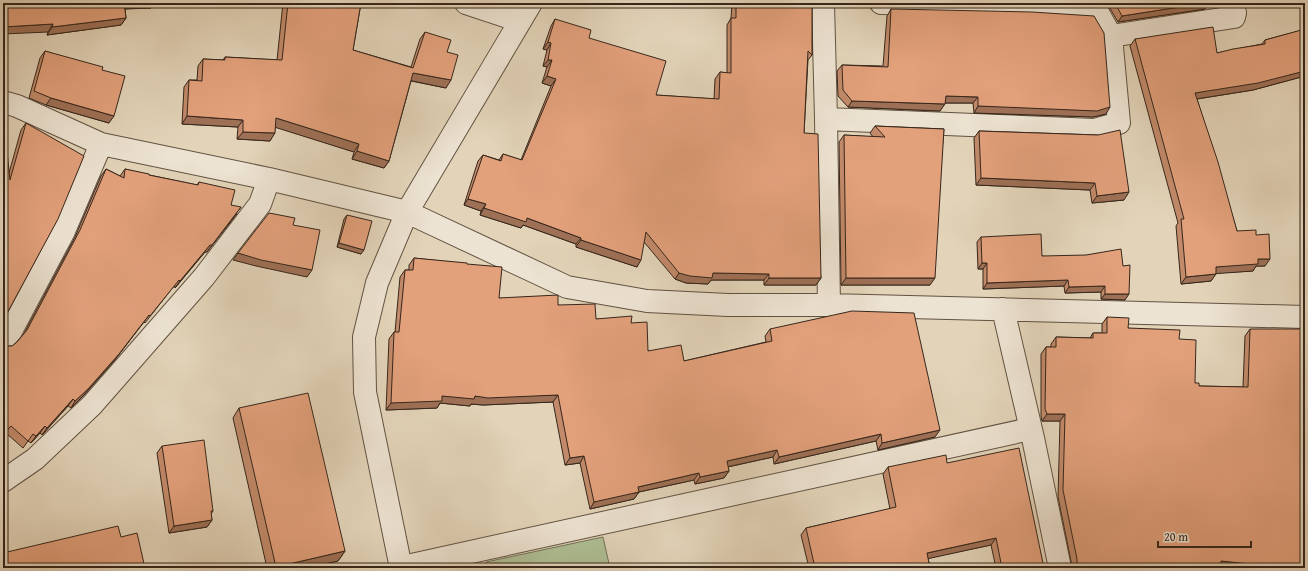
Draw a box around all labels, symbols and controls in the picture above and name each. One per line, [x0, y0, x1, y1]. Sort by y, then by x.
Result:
scale bar [1158, 523, 1251, 549]
text: 20 m [1164, 528, 1188, 545]

